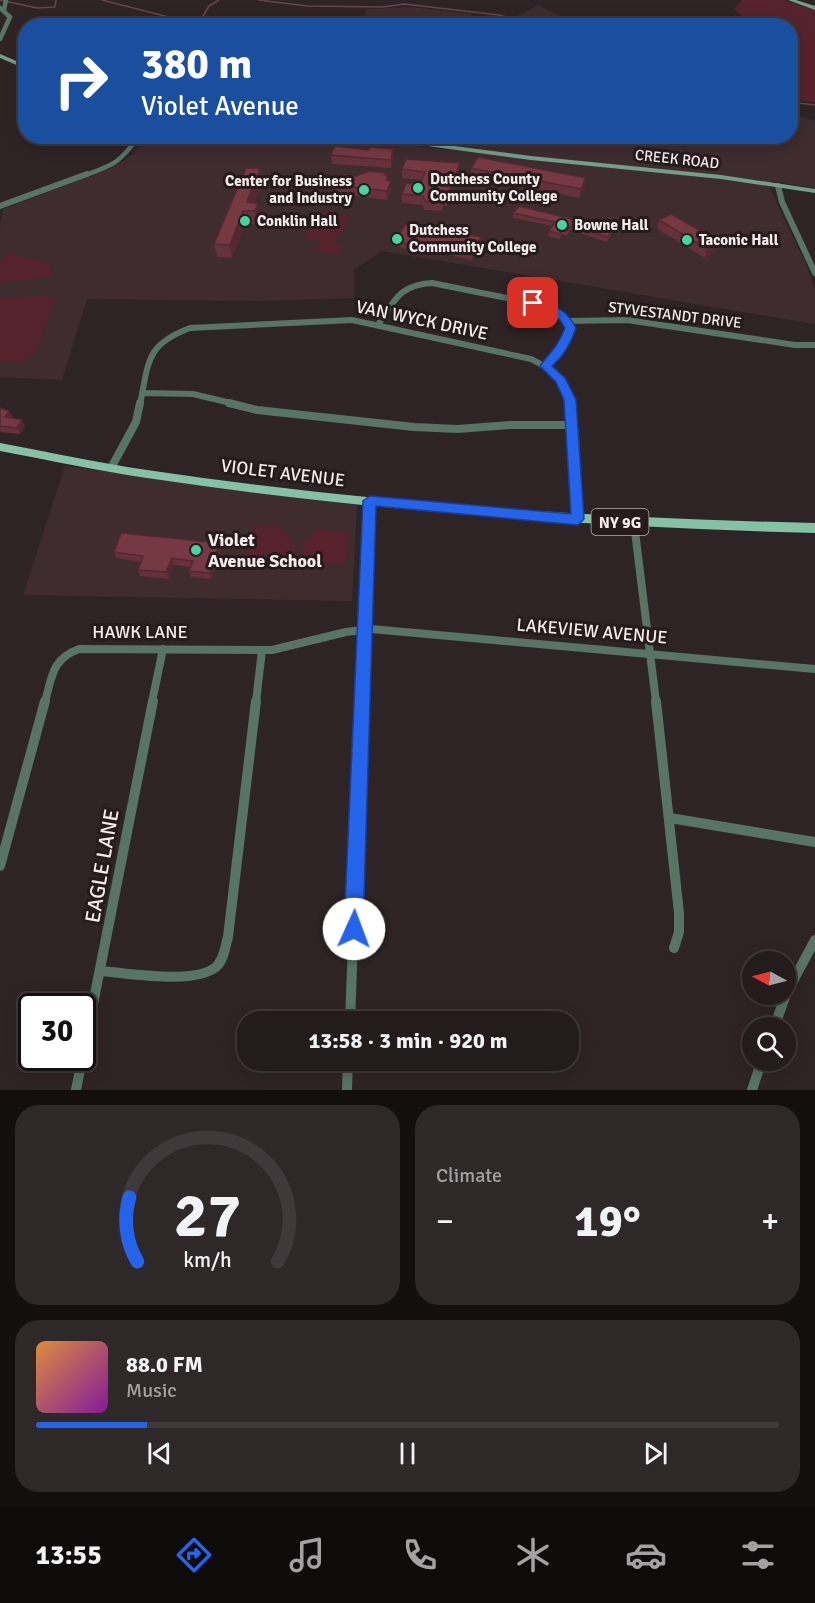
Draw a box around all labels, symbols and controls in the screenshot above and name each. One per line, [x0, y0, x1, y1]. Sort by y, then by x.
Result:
text: 380 m [141, 39, 252, 90]
icon: right [42, 42, 120, 120]
text: Violet Avenue [141, 90, 299, 123]
street label: CREEK ROAD [634, 146, 720, 172]
place label: Dutchess County Community College [430, 170, 557, 205]
place label: Center for Business and Industry [225, 172, 353, 207]
marker: Dutchess County Community College [411, 181, 425, 195]
marker: Center for Business and Industry [357, 183, 371, 197]
place label: Conklin Hall [257, 212, 338, 230]
marker: Conklin Hall [238, 214, 252, 228]
place label: Bowne Hall [574, 216, 649, 234]
marker: Bowne Hall [555, 218, 569, 232]
place label: Dutchess Community College [409, 221, 536, 256]
place label: Taconic Hall [699, 231, 779, 249]
marker: Dutchess Community College [390, 232, 404, 246]
marker: Taconic Hall [680, 233, 694, 247]
pin [507, 277, 558, 328]
icon: arrive [516, 286, 549, 319]
street label: VAN WYCK DRIVE [354, 295, 490, 345]
street label: STYVESTANDT DRIVE [607, 298, 743, 332]
street label: VIOLET AVENUE [220, 454, 346, 492]
road number: NY 9G [592, 509, 648, 535]
place label: Violet Avenue School [208, 529, 322, 572]
marker: Violet Avenue School [189, 543, 203, 557]
street label: LAKEVIEW AVENUE [516, 613, 668, 649]
street label: HAWK LANE [92, 621, 188, 643]
street label: EAGLE LANE [79, 807, 125, 925]
position arrow [322, 897, 386, 961]
north arrow [742, 951, 796, 1005]
map controls [742, 951, 796, 1071]
speed limit sign: 30 [18, 993, 96, 1071]
button: search [742, 1017, 796, 1071]
text: 13:58 · 3 min · 920 m [308, 1027, 508, 1054]
text: Climate [436, 1163, 502, 1188]
text: 27 [174, 1177, 241, 1254]
text: 19° [574, 1194, 641, 1249]
text: − [436, 1201, 454, 1242]
text: + [761, 1201, 779, 1242]
text: km/h [183, 1247, 232, 1273]
text: 88.0 FM [126, 1351, 203, 1378]
text: Music [126, 1378, 177, 1403]
icon: previous [143, 1437, 176, 1470]
icon: pause [391, 1437, 424, 1470]
icon: next [639, 1437, 672, 1470]
icon: directions [173, 1534, 215, 1576]
icon: music [286, 1534, 328, 1576]
icon: phone [399, 1534, 441, 1576]
icon: climate [512, 1534, 554, 1576]
icon: car [625, 1534, 667, 1576]
icon: filters [737, 1534, 779, 1576]
text: 13:55 [35, 1539, 102, 1572]

